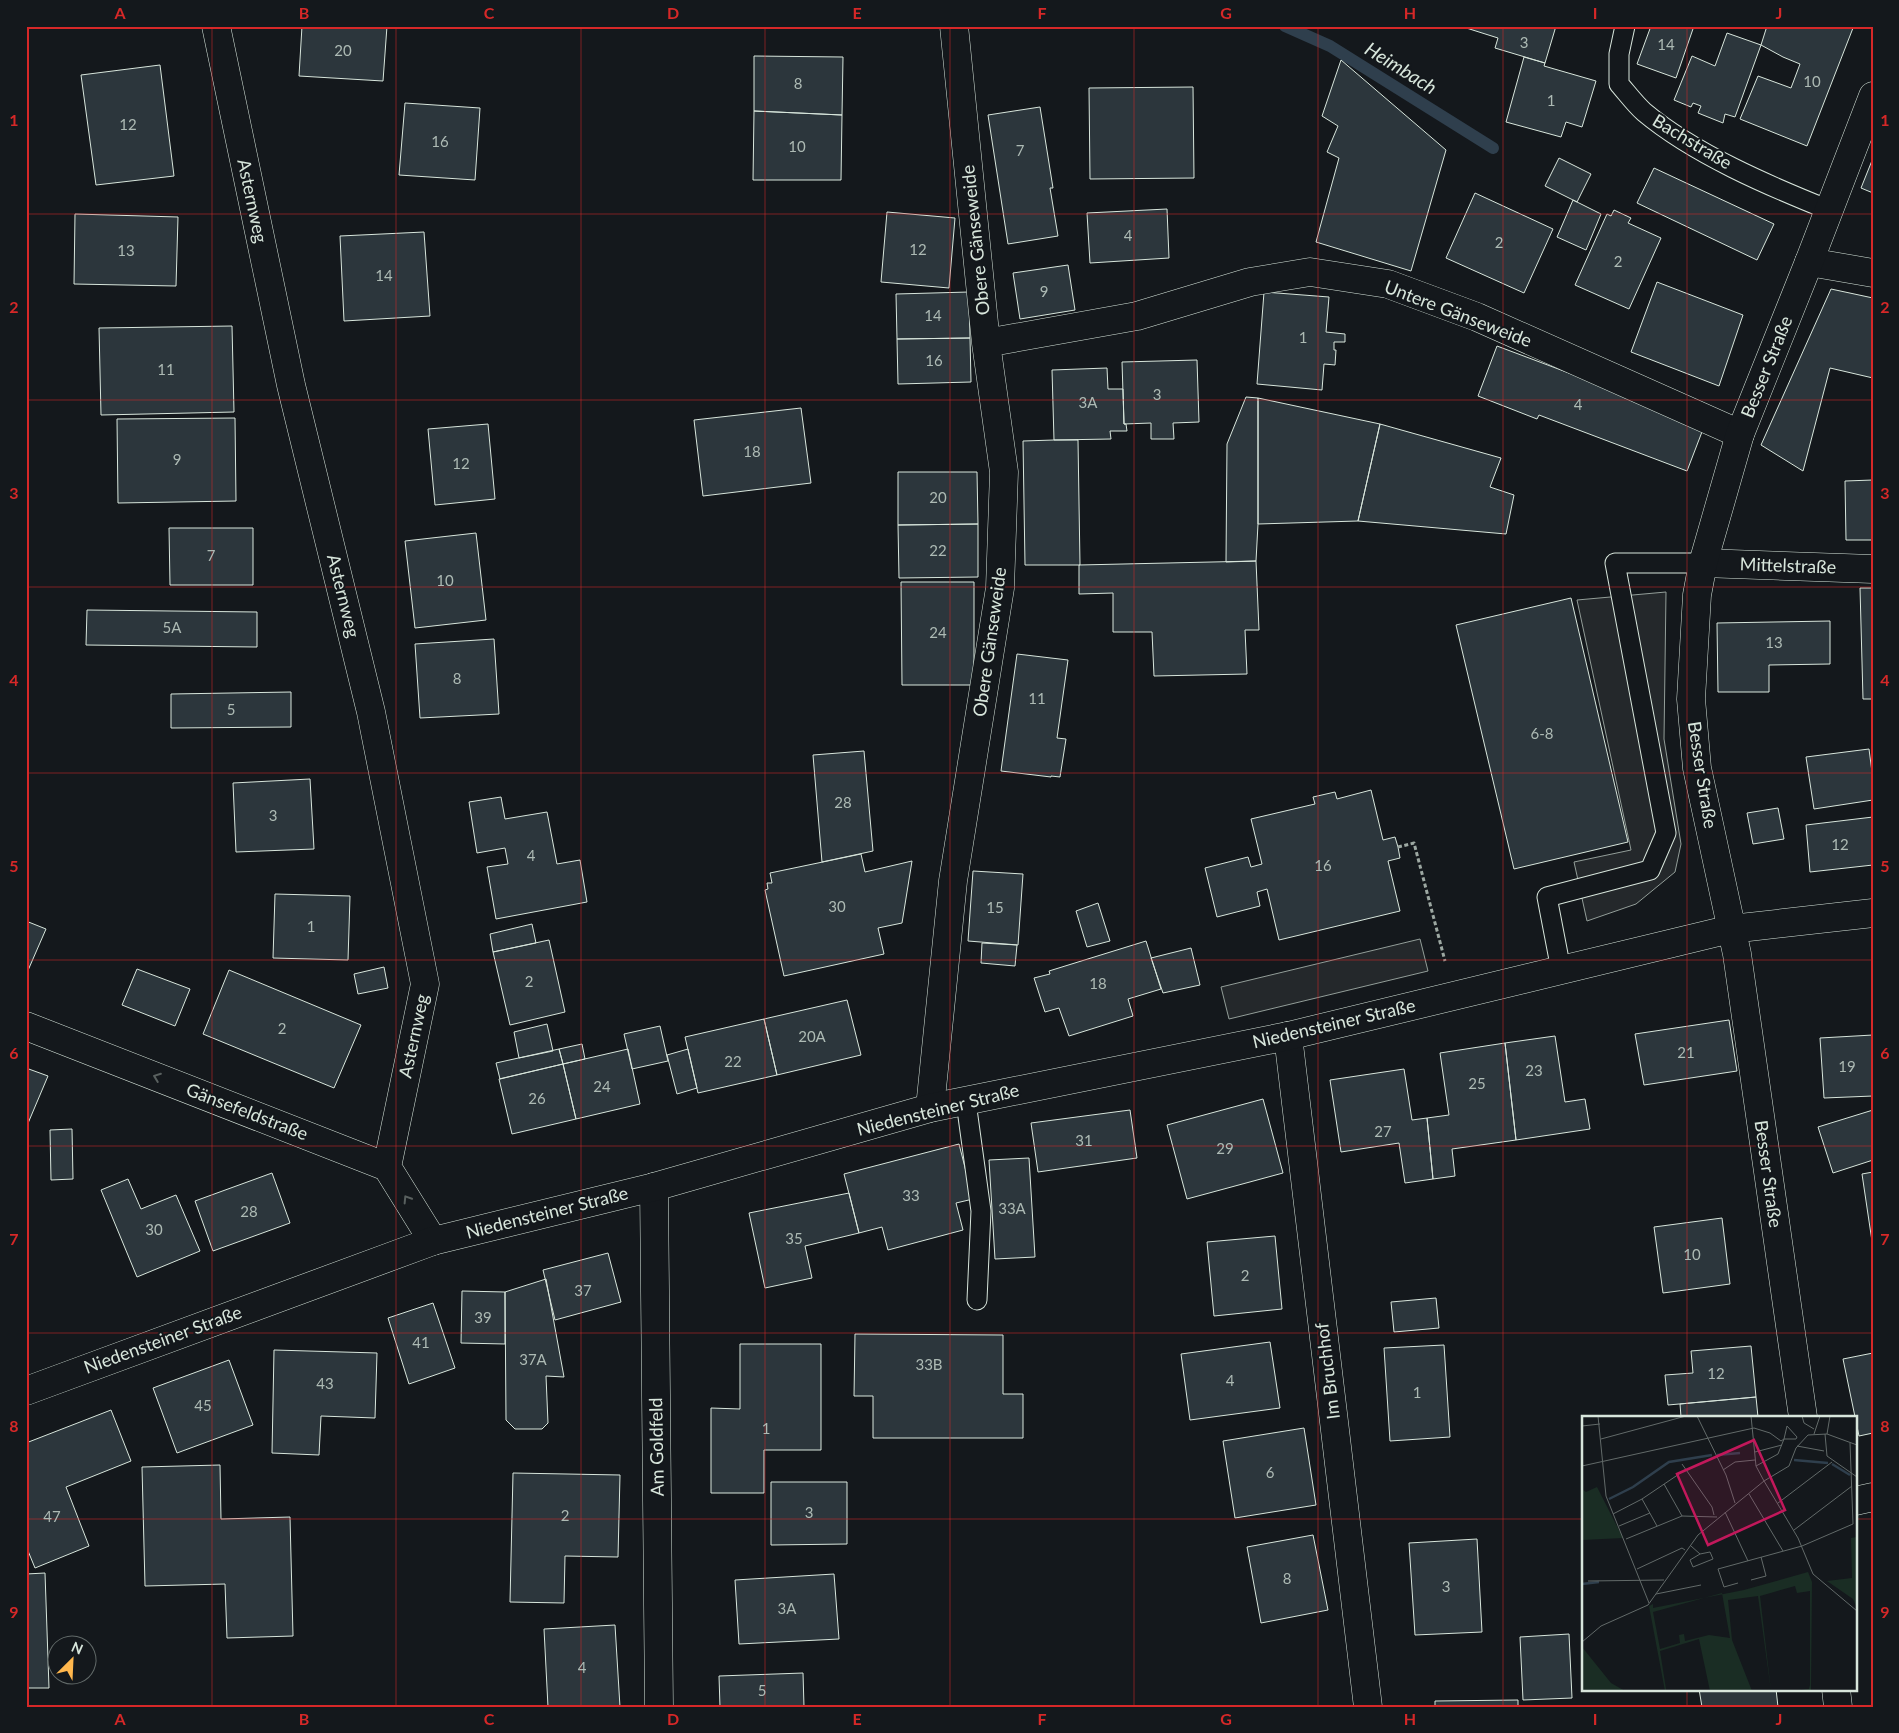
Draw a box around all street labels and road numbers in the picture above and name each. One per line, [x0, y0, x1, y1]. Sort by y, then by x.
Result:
street label: Bachstraße [1649, 109, 1736, 173]
street label: Asternweg [233, 157, 273, 245]
street label: Obere Gänseweide [956, 164, 994, 316]
street label: Untere Gänseweide [1382, 275, 1535, 351]
street label: Besser Straße [1736, 312, 1797, 421]
street label: Asternweg [323, 552, 365, 640]
street label: Mittelstraße [1739, 552, 1837, 578]
street label: Obere Gänseweide [968, 566, 1010, 718]
street label: Besser Straße [1684, 720, 1722, 830]
street label: Asternweg [393, 992, 433, 1080]
street label: Niedensteiner Straße [1250, 994, 1417, 1052]
street label: Gänsefeldstraße [183, 1078, 311, 1144]
street label: Niedensteiner Straße [854, 1078, 1021, 1140]
street label: Besser Straße [1751, 1119, 1787, 1229]
street label: Niedensteiner Straße [463, 1181, 630, 1243]
street label: Niedensteiner Straße [81, 1300, 245, 1378]
street label: Im Bruchhof [1310, 1321, 1344, 1421]
street label: Am Goldfeld [644, 1397, 668, 1497]

